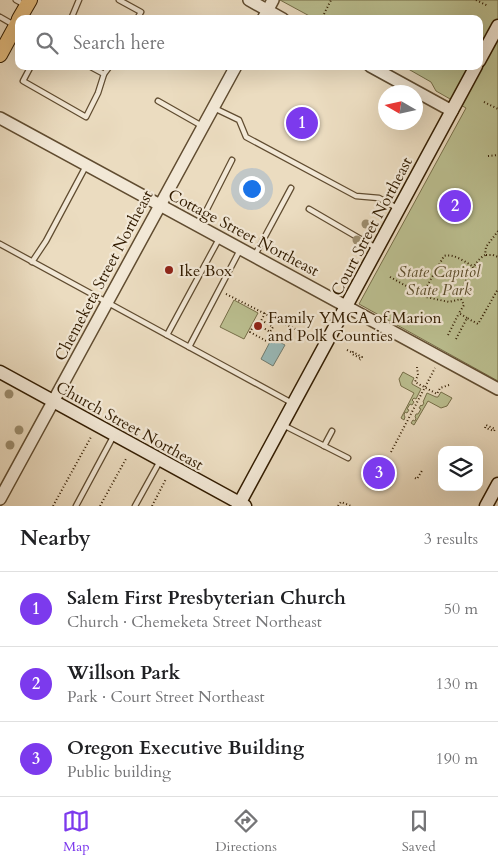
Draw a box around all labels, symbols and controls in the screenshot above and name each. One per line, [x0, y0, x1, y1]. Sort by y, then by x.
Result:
search box [15, 15, 483, 70]
icon: search [33, 29, 61, 57]
text: Search here [73, 30, 165, 56]
north arrow [378, 85, 423, 130]
pin: 1 [286, 104, 318, 142]
street label: Court Street Northeast [326, 153, 418, 300]
your location [239, 176, 265, 202]
street label: Cottage Street Northeast [164, 184, 323, 282]
street label: Chemeketa Street Northeast [49, 186, 158, 365]
pin: 2 [439, 187, 471, 225]
place label: Ike Box [179, 260, 232, 282]
park label: State Capitol State Park [398, 261, 481, 301]
marker: Ike Box [163, 264, 175, 276]
place label: Family YMCA of Marion and Polk Counties [268, 307, 442, 347]
marker: Family YMCA of Marion and Polk Counties [252, 320, 264, 332]
street label: Church Street Northeast [52, 376, 207, 476]
map controls [438, 446, 483, 491]
button: layers [438, 446, 483, 491]
pin: 3 [363, 454, 395, 492]
text: Nearby [20, 524, 91, 553]
text: 3 results [424, 528, 478, 550]
text: Salem First Presbyterian Church [67, 585, 346, 611]
text: 1 [32, 598, 40, 620]
text: 50 m [444, 598, 478, 620]
text: Church · Chemeketa Street Northeast [67, 611, 322, 633]
text: Willson Park [67, 660, 180, 686]
text: 2 [32, 673, 40, 695]
text: 130 m [436, 673, 478, 695]
text: Park · Court Street Northeast [67, 686, 265, 708]
text: Oregon Executive Building [67, 735, 304, 761]
text: 3 [32, 748, 40, 770]
text: 190 m [436, 748, 478, 770]
text: Public building [67, 761, 171, 783]
tab: Map [62, 807, 90, 856]
tab: Directions [215, 807, 277, 856]
tab: Saved [402, 807, 436, 856]

